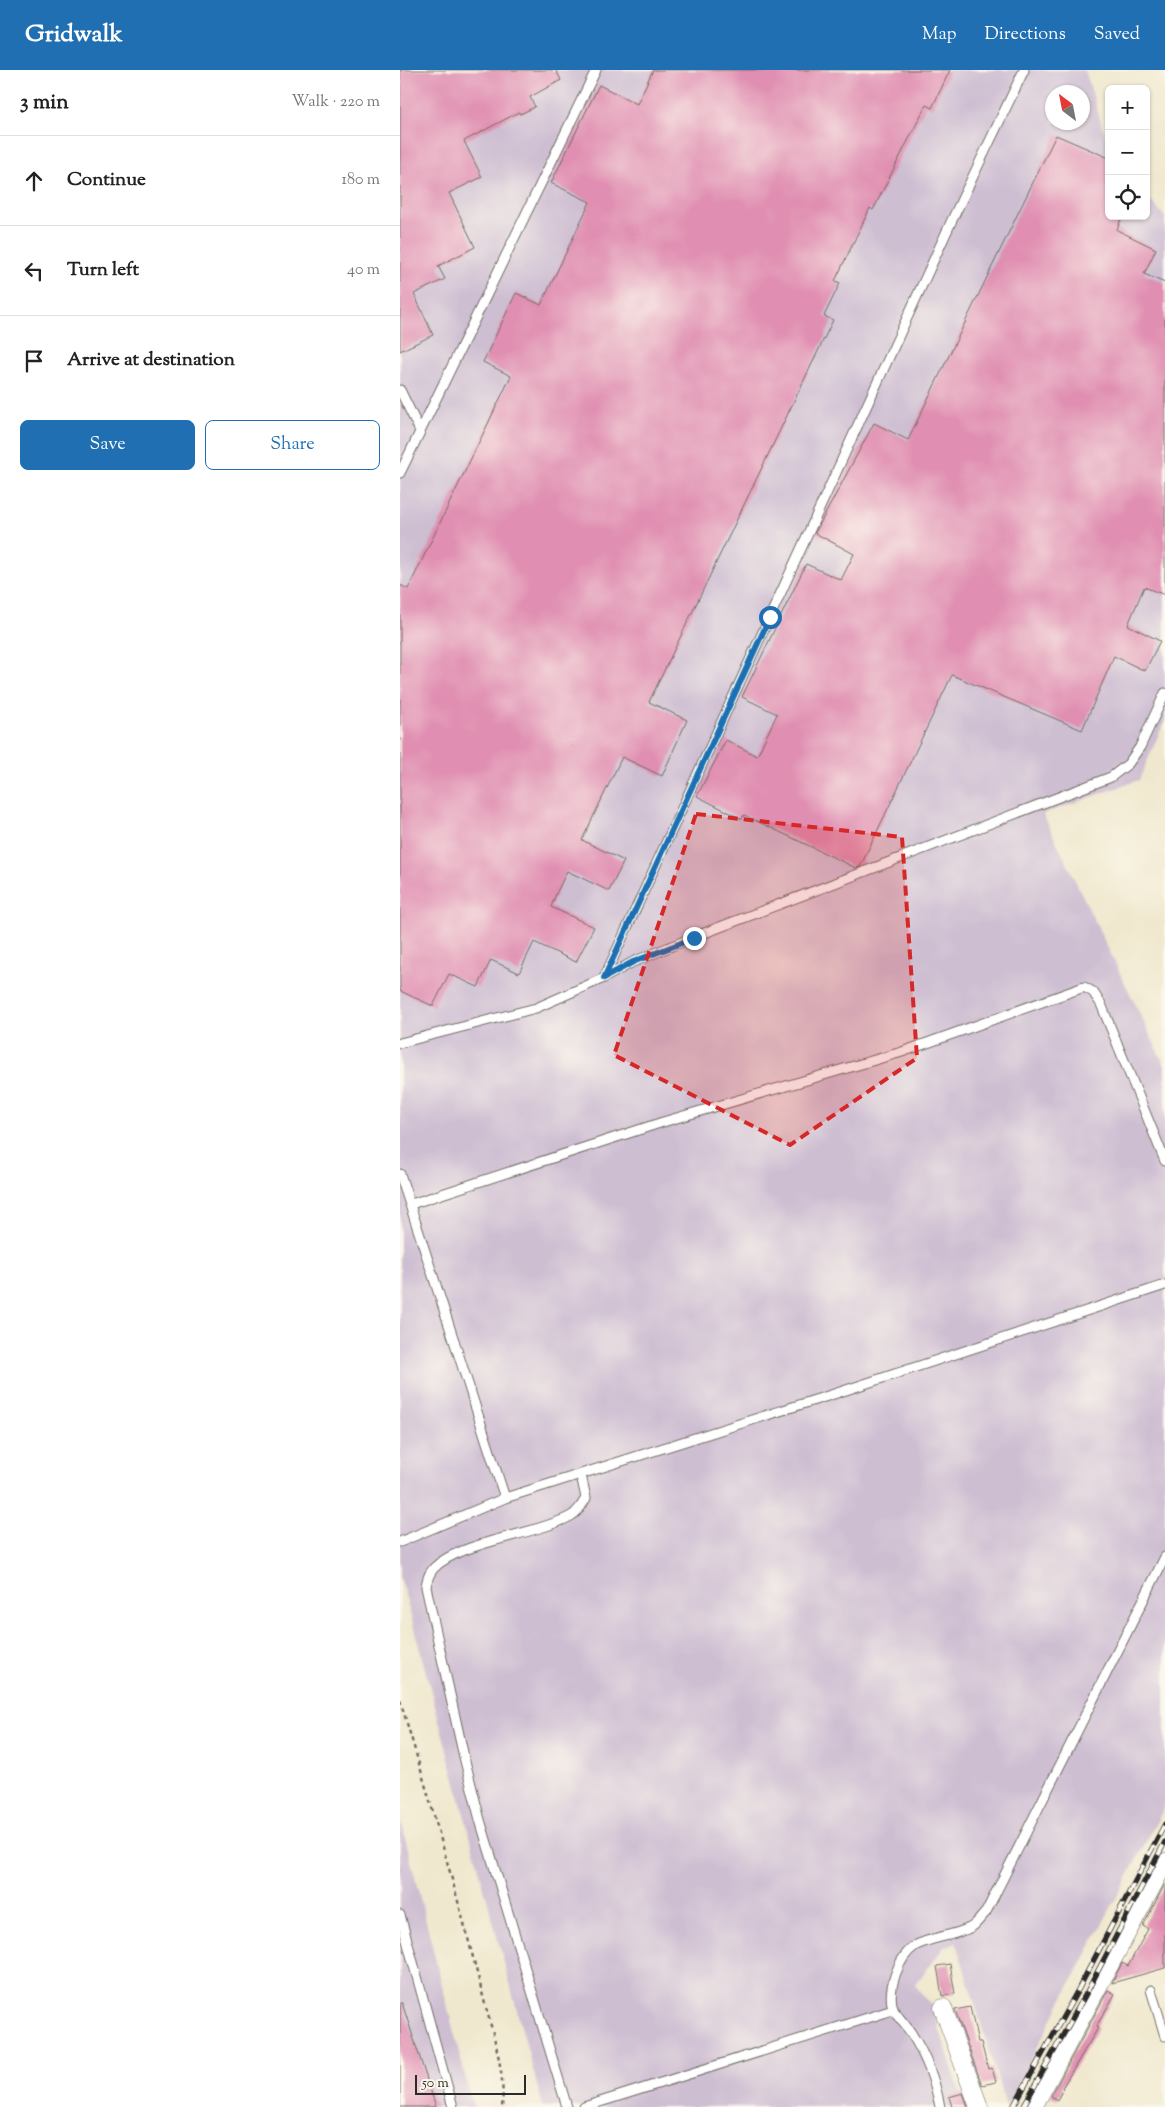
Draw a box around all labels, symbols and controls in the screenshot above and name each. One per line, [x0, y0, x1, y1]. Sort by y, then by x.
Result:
text: Gridwalk [25, 18, 123, 52]
text: Map [922, 22, 957, 48]
text: Directions [985, 22, 1066, 48]
text: Saved [1094, 22, 1140, 48]
north arrow [1045, 85, 1090, 130]
map controls [1105, 85, 1150, 220]
button: + [1105, 85, 1150, 130]
text: 3 min [20, 88, 69, 118]
text: Walk · 220 m [292, 91, 380, 114]
button: − [1105, 130, 1150, 175]
icon: ahead [20, 167, 48, 195]
text: Continue [67, 167, 146, 194]
text: 180 m [341, 169, 380, 192]
button: locate [1105, 175, 1150, 220]
icon: left [20, 257, 48, 285]
text: Turn left [67, 257, 139, 284]
text: 40 m [347, 259, 380, 282]
icon: arrive [20, 347, 48, 375]
text: Arrive at destination [67, 347, 235, 374]
button: Save [20, 420, 195, 470]
button: Share [205, 420, 380, 470]
route start [759, 606, 782, 629]
route end [683, 927, 706, 950]
scale bar [415, 2072, 526, 2095]
text: 50 m [422, 2074, 449, 2094]

